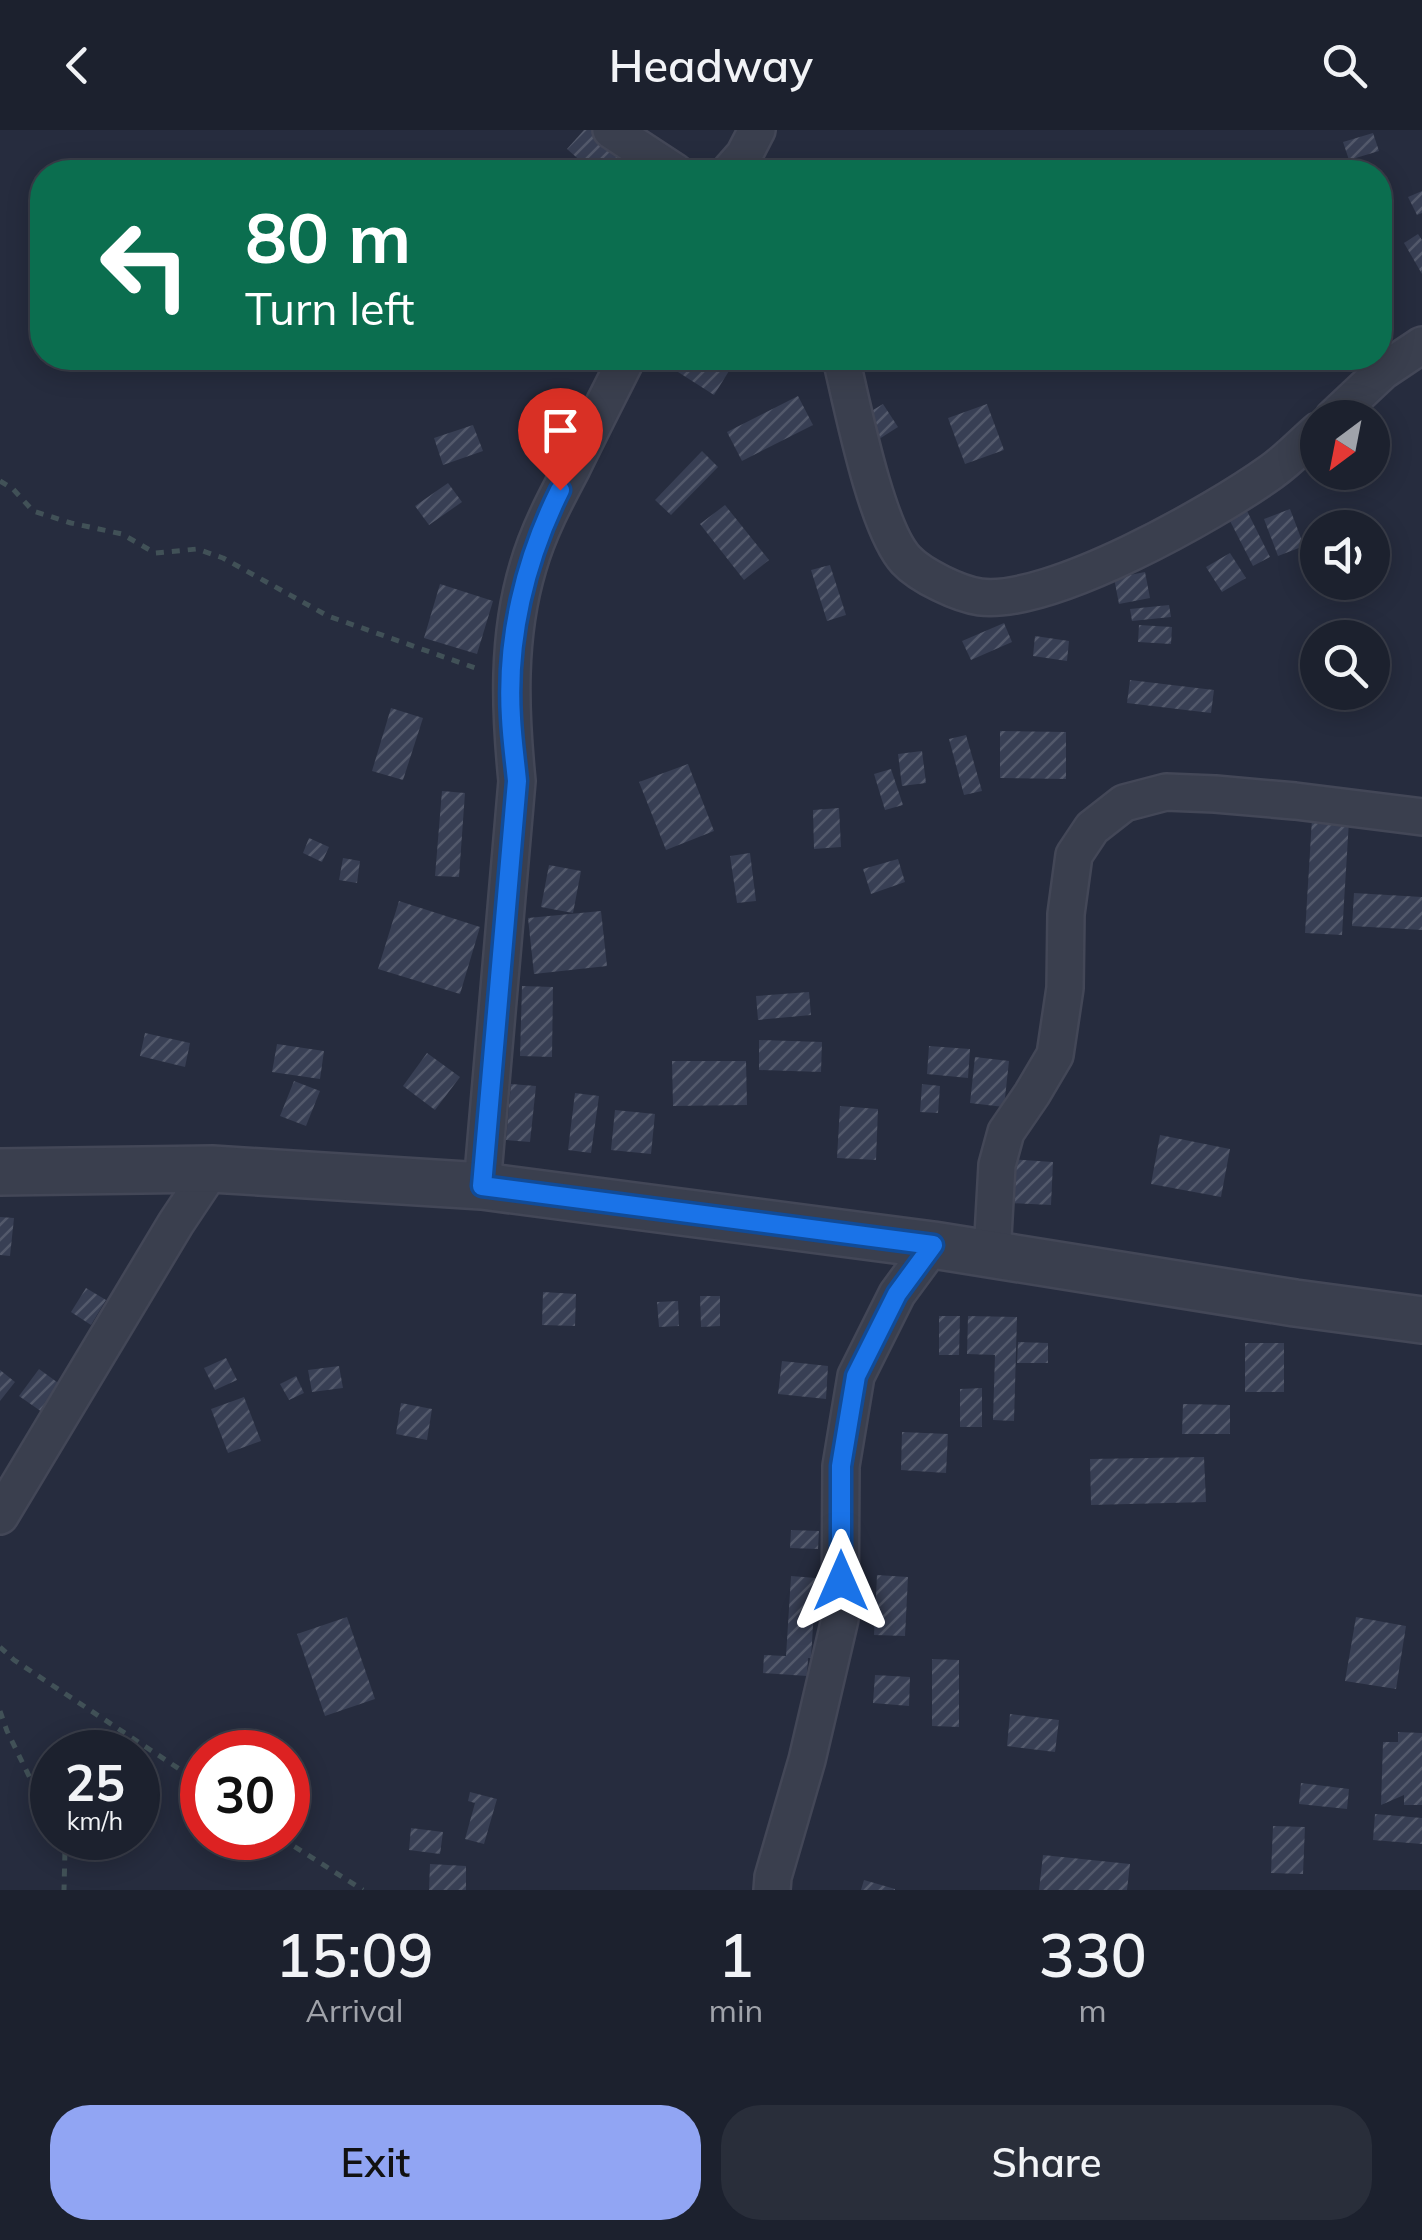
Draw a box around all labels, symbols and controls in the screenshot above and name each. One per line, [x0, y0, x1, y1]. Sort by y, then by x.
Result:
text: Headway [609, 37, 813, 93]
icon: back [50, 38, 105, 93]
icon: search [1317, 38, 1372, 93]
text: 80 m [245, 193, 411, 281]
icon: left [80, 200, 210, 330]
text: Turn left [245, 280, 414, 336]
pin [518, 388, 603, 491]
north arrow [1300, 400, 1390, 490]
map controls [1300, 400, 1390, 710]
icon: arrive [533, 403, 588, 458]
button: sound [1300, 510, 1390, 600]
button: search [1300, 620, 1390, 710]
position arrow [789, 1529, 893, 1633]
speed limit sign: 30 [180, 1730, 310, 1860]
text: 25 [65, 1751, 125, 1814]
text: km/h [67, 1805, 123, 1836]
text: 15:09 [275, 1917, 434, 1992]
text: 1 [718, 1917, 754, 1992]
text: 330 [1039, 1917, 1147, 1992]
text: Arrival [306, 1990, 403, 2030]
text: min [709, 1990, 763, 2030]
text: m [1079, 1990, 1107, 2030]
button: Exit [50, 2105, 701, 2220]
button: Share [721, 2105, 1372, 2220]

